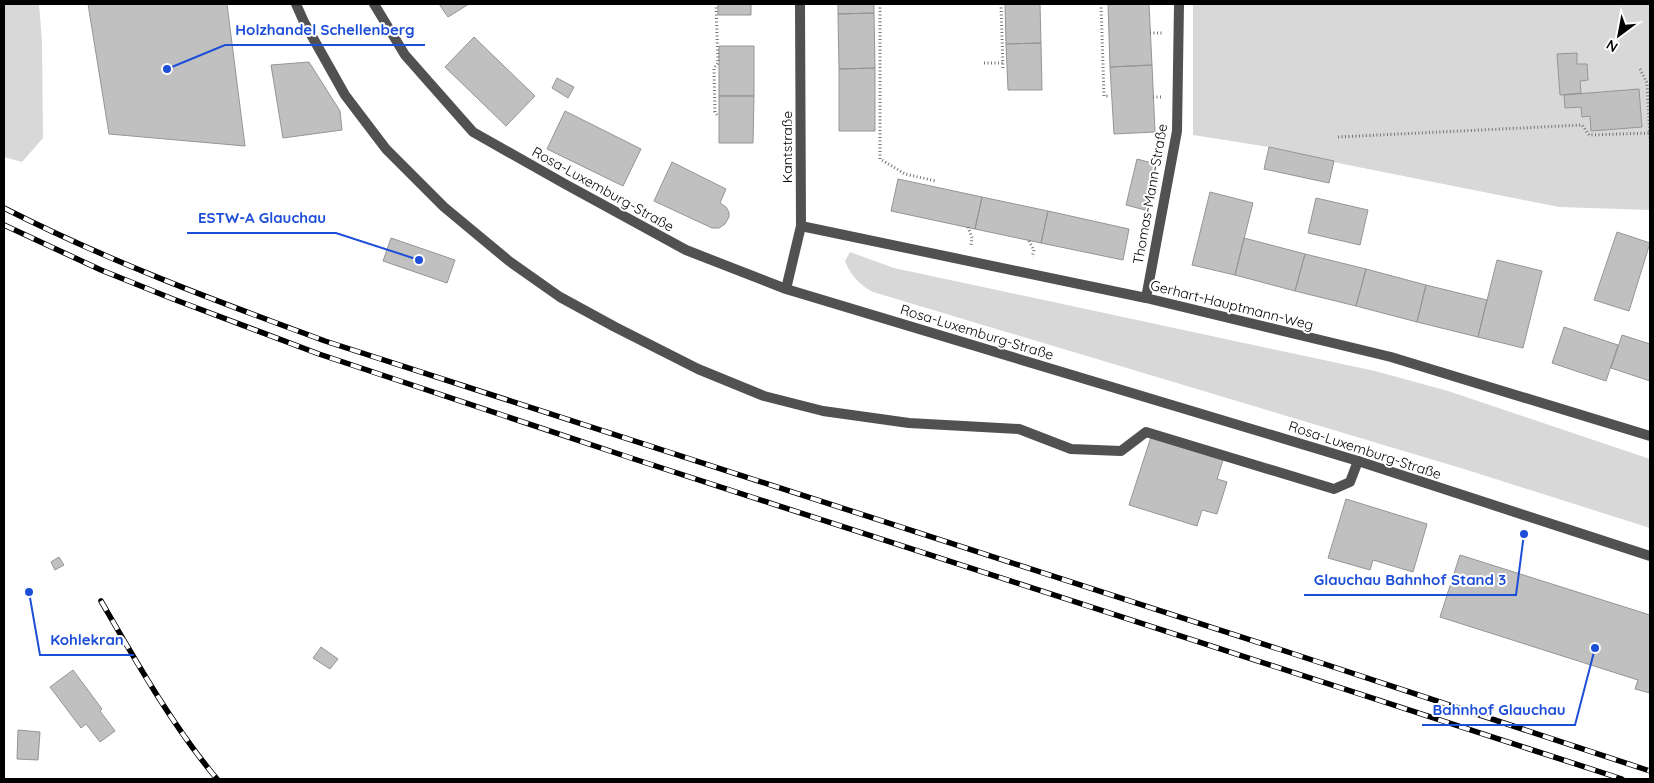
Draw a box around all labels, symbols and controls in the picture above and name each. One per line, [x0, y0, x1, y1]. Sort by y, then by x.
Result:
north arrow [1594, 10, 1644, 60]
callout: Holzhandel Schellenberg [225, 15, 425, 45]
text: Holzhandel Schellenberg [235, 20, 415, 39]
text: N [1603, 36, 1621, 56]
street label: Kantstraße [778, 111, 796, 183]
street label: Thomas-Mann-Straße [1129, 122, 1171, 266]
street label: Rosa-Luxemburg-Straße [529, 142, 677, 236]
callout: ESTW-A Glauchau [187, 203, 336, 233]
text: ESTW-A Glauchau [198, 208, 326, 227]
street label: Gerhart-Hauptmann-Weg [1149, 276, 1315, 334]
street label: Rosa-Luxemburg-Straße [898, 300, 1056, 364]
street label: Rosa-Luxemburg-Straße [1286, 417, 1444, 483]
callout: Glauchau Bahnhof Stand 3 [1304, 565, 1516, 595]
text: Glauchau Bahnhof Stand 3 [1314, 570, 1506, 589]
callout: Kohlekran [40, 625, 134, 655]
text: Kohlekran [50, 630, 124, 649]
callout: Bahnhof Glauchau [1422, 695, 1575, 725]
text: Bahnhof Glauchau [1432, 700, 1566, 719]

